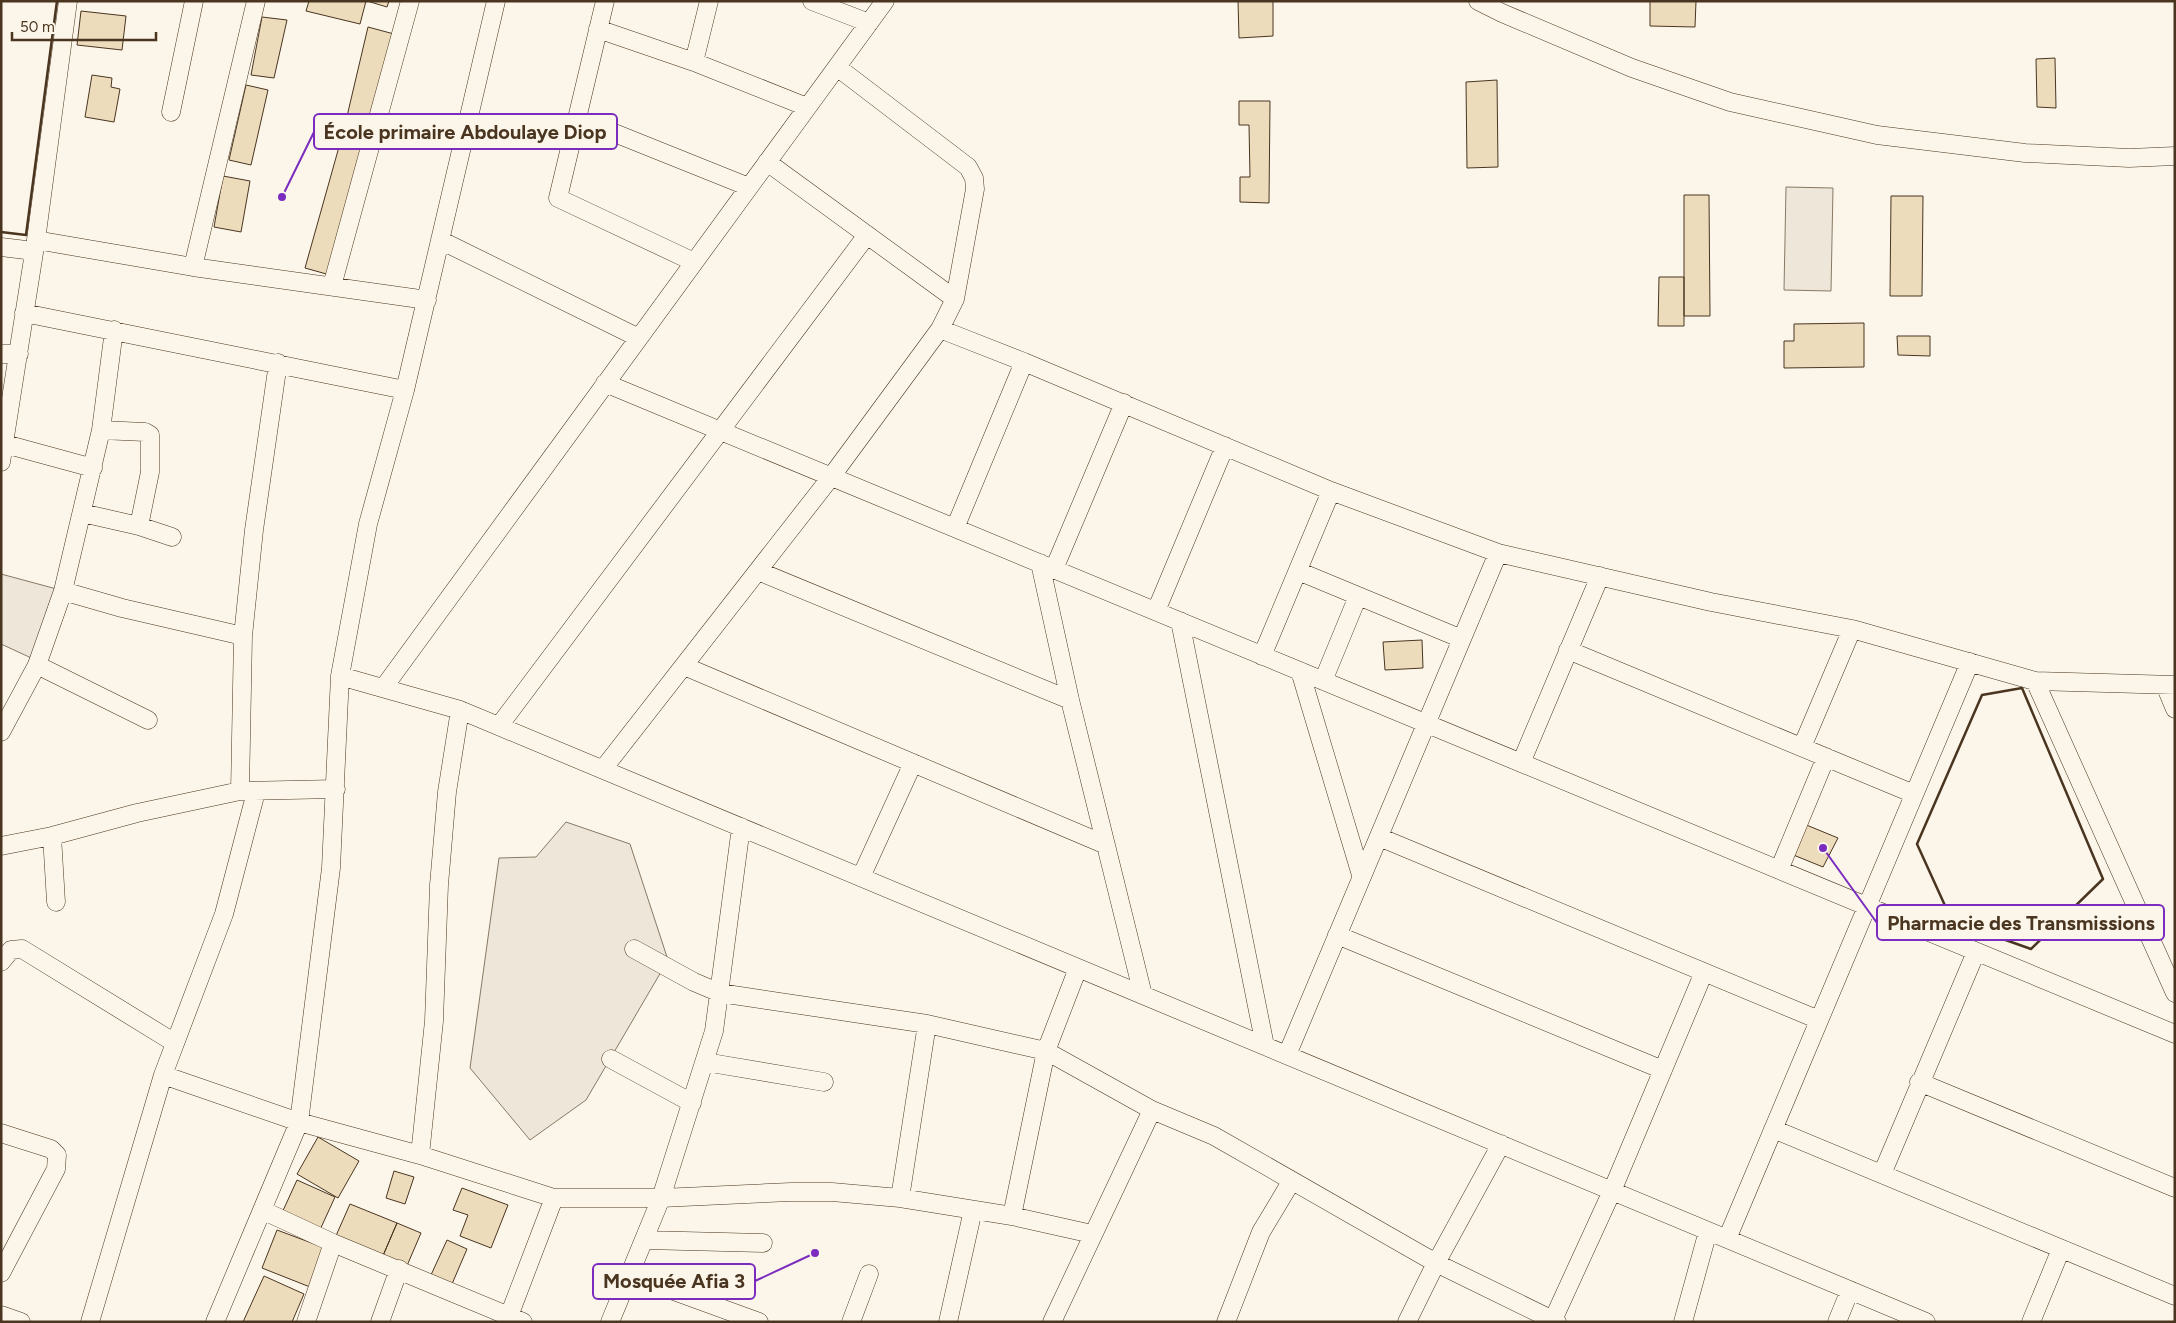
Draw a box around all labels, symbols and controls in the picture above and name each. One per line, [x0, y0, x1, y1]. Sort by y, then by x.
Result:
scale bar [12, 10, 156, 42]
text: 50 m [20, 18, 55, 36]
callout: École primaire Abdoulaye Diop [314, 114, 617, 149]
text: École primaire Abdoulaye Diop [324, 120, 606, 144]
callout: Pharmacie des Transmissions [1877, 905, 2164, 940]
text: Pharmacie des Transmissions [1887, 911, 2155, 935]
callout: Mosquée Afia 3 [593, 1264, 755, 1299]
text: Mosquée Afia 3 [603, 1269, 745, 1293]

